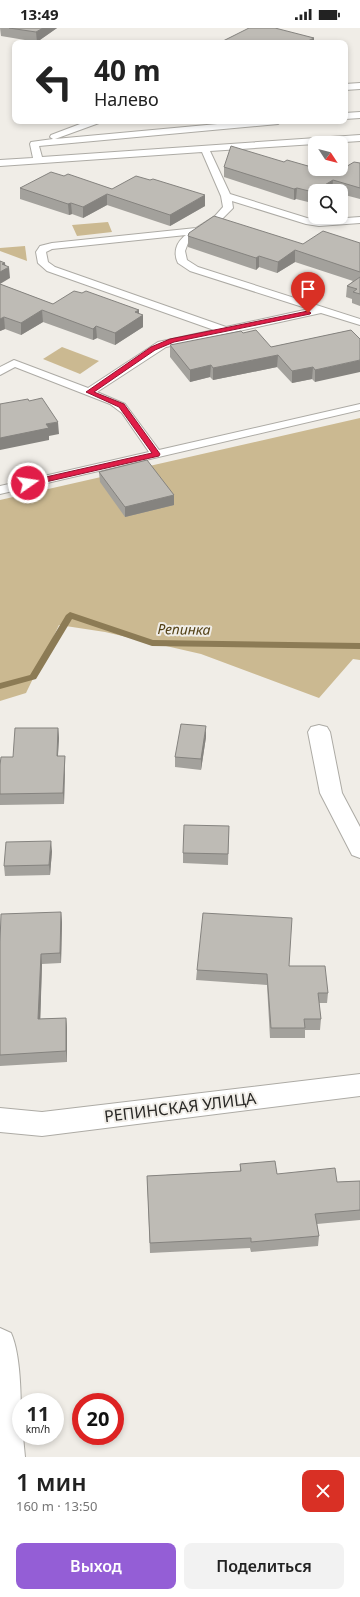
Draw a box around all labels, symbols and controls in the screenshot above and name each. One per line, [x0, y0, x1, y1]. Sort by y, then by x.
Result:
text: 13:49 [20, 4, 59, 24]
text: 40 m [94, 51, 161, 89]
icon: left [28, 56, 80, 108]
text: Налево [94, 87, 159, 111]
north arrow [308, 136, 348, 176]
map controls [308, 136, 348, 224]
button: search [308, 184, 348, 224]
pin [291, 272, 325, 313]
icon: arrive [297, 278, 319, 300]
position arrow [7, 462, 49, 504]
water label: Репинка [157, 619, 211, 639]
street label: РЕПИНСКАЯ УЛИЦА [103, 1087, 258, 1127]
speed limit sign: 20 [72, 1393, 124, 1445]
text: 11 [27, 1400, 49, 1427]
text: km/h [26, 1422, 50, 1436]
text: 1 мин [16, 1465, 87, 1498]
button: close [302, 1470, 344, 1512]
text: 160 m · 13:50 [16, 1497, 97, 1515]
button: Выход [16, 1543, 176, 1589]
button: Поделиться [184, 1543, 344, 1589]

